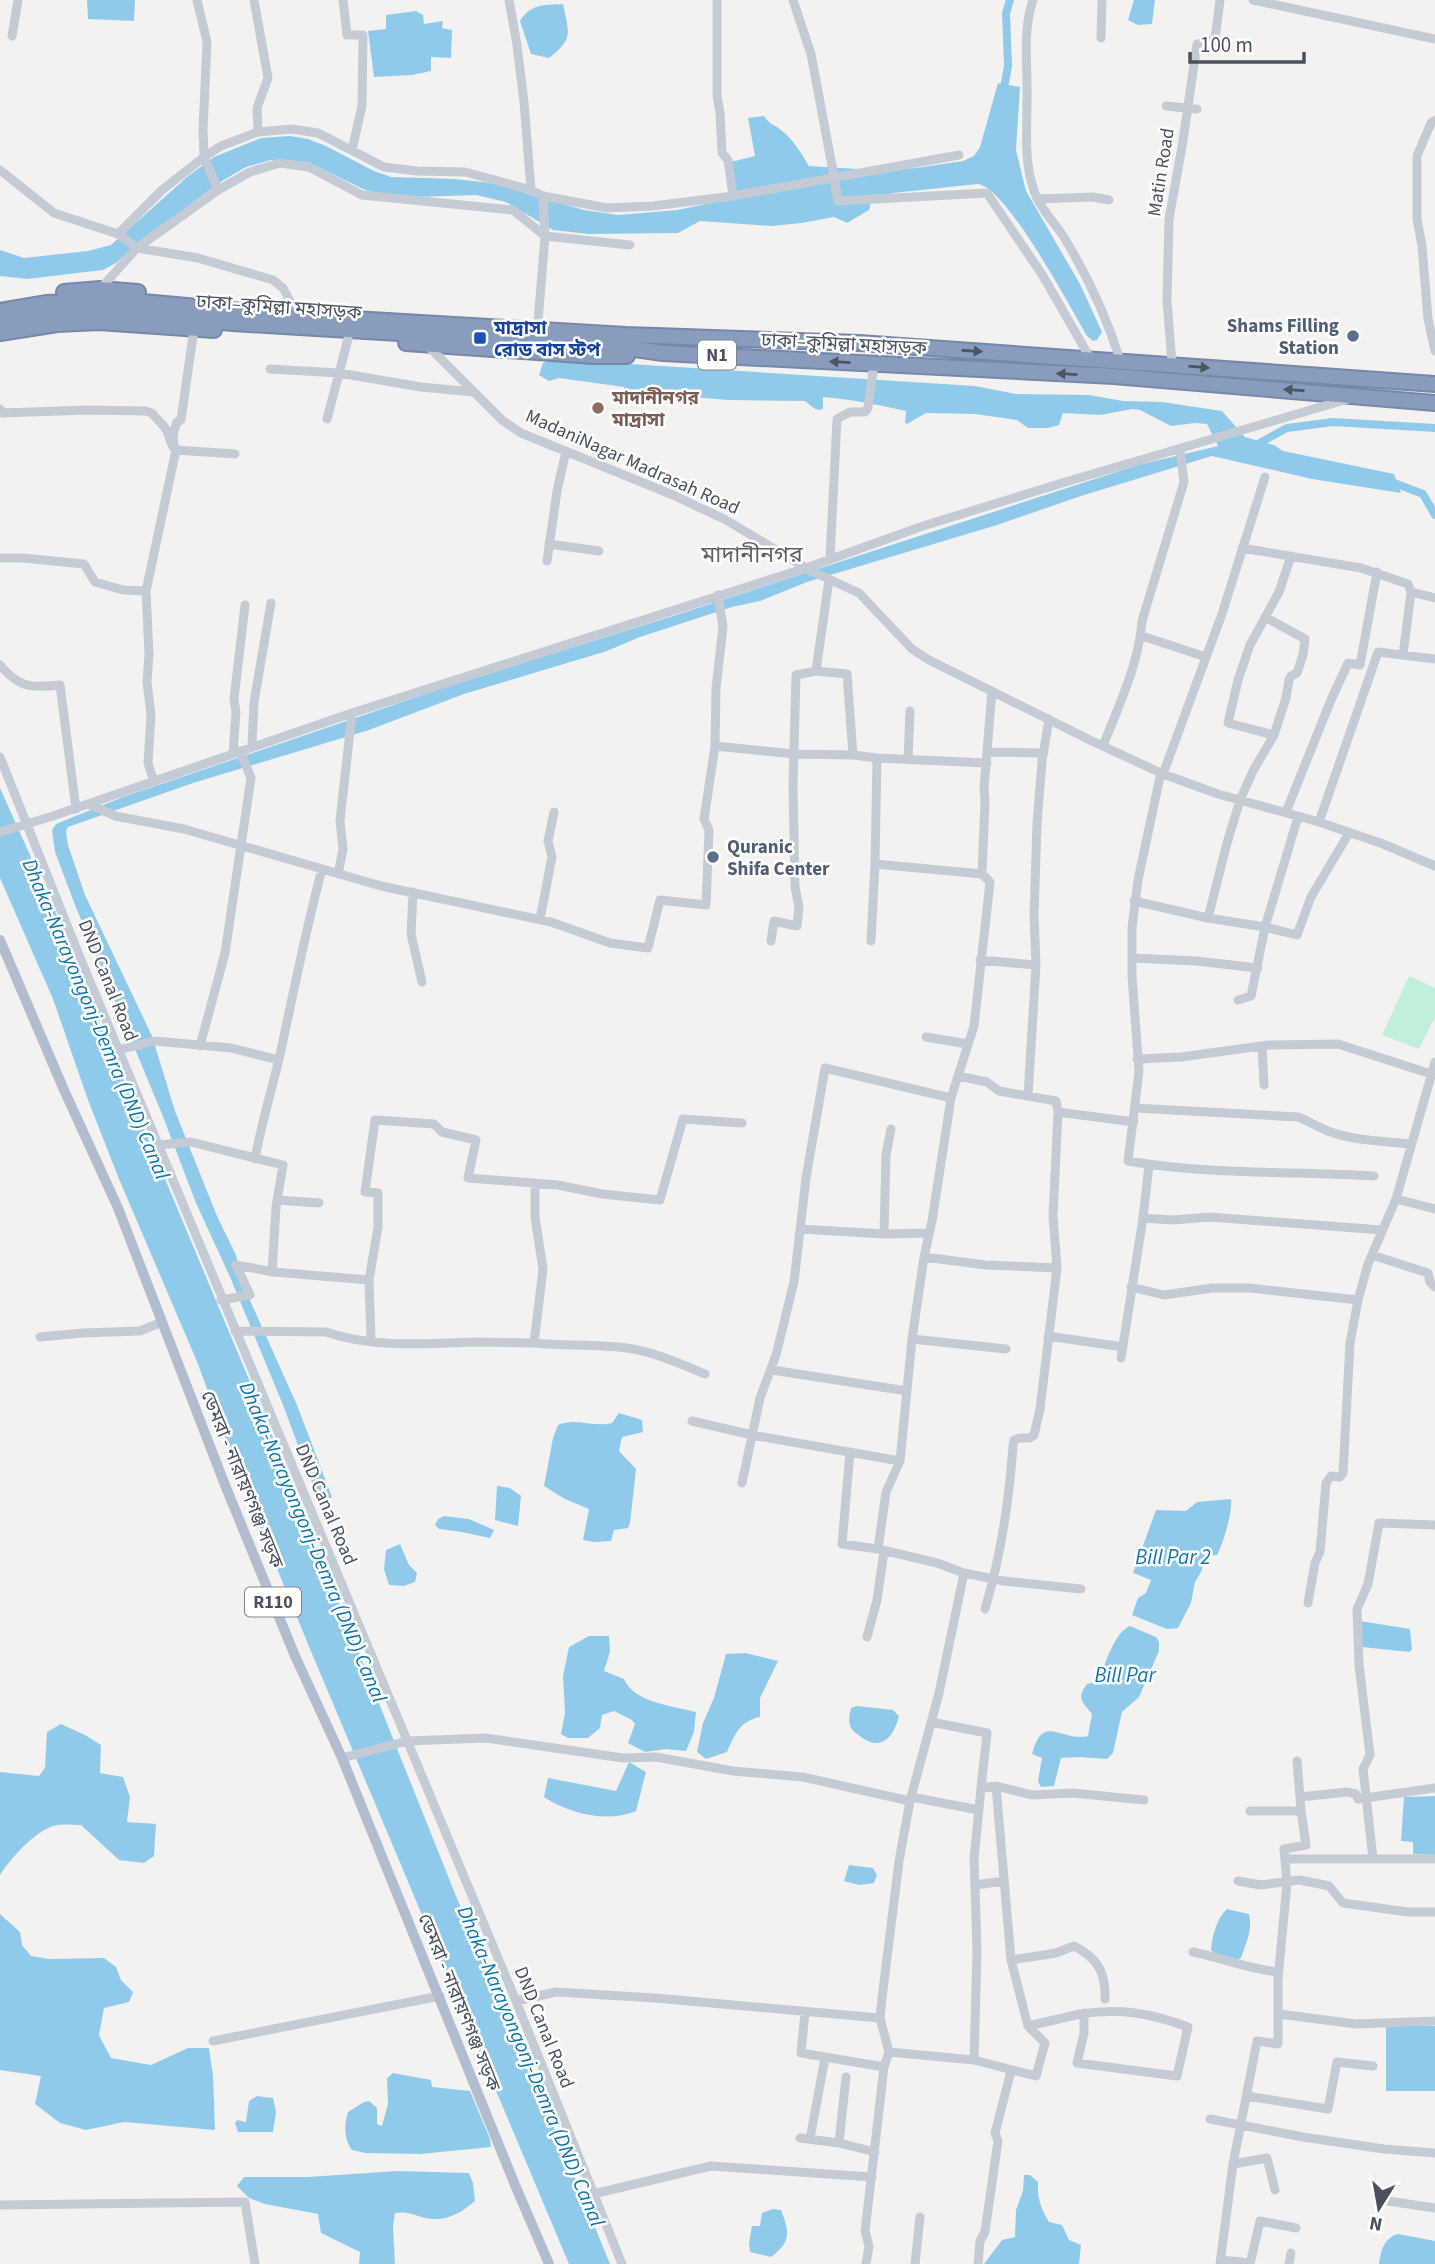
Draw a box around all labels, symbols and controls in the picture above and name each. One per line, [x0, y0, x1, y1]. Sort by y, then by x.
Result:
scale bar [1190, 21, 1304, 65]
text: 100 m [1200, 30, 1253, 60]
street label: Matin Road [1141, 126, 1182, 218]
street label: ঢাকা–কুমিল্লা মহাসড়ক [194, 288, 363, 327]
place label: Shams Filling Station [1227, 313, 1339, 362]
place label: মাদ্রাসা রোড বাস স্টপ [493, 315, 601, 364]
street label: ঢাকা–কুমিল্লা মহাসড়ক [759, 327, 928, 362]
marker: Shams Filling Station [1345, 328, 1361, 344]
marker: মাদ্রাসা রোড বাস স্টপ [472, 330, 488, 346]
road number: N1 [698, 340, 736, 370]
one-way arrow [961, 346, 983, 357]
one-way arrow [829, 356, 851, 367]
one-way arrow [1188, 362, 1210, 373]
one-way arrow [1056, 368, 1078, 379]
place label: মাদানীনগর মাদ্রাসা [611, 385, 699, 434]
one-way arrow [1283, 385, 1305, 396]
marker: মাদানীনগর মাদ্রাসা [590, 400, 606, 416]
street label: MadaniNagar Madrasah Road [521, 403, 744, 522]
district label: মাদানীনগর [700, 538, 803, 571]
place label: Quranic Shifa Center [727, 834, 830, 883]
marker: Quranic Shifa Center [705, 849, 721, 865]
water label: Dhaka-Narayongonj-Demra (DND) Canal [15, 854, 178, 1185]
street label: DND Canal Road [71, 916, 144, 1046]
water label: Dhaka-Narayongonj-Demra (DND) Canal [232, 1377, 395, 1708]
street label: ডেমরা - নারায়ণগঞ্জ সড়ক [194, 1387, 290, 1573]
street label: DND Canal Road [288, 1440, 363, 1569]
water label: Bill Par 2 [1135, 1542, 1211, 1572]
road number: R110 [245, 1588, 301, 1616]
water label: Bill Par [1094, 1660, 1156, 1690]
water label: Dhaka-Narayongonj-Demra (DND) Canal [450, 1901, 613, 2232]
street label: ডেমরা - নারায়ণগঞ্জ সড়ক [411, 1910, 507, 2096]
street label: DND Canal Road [507, 1963, 580, 2093]
north arrow [1344, 2173, 1414, 2243]
text: N [1367, 2209, 1385, 2238]

